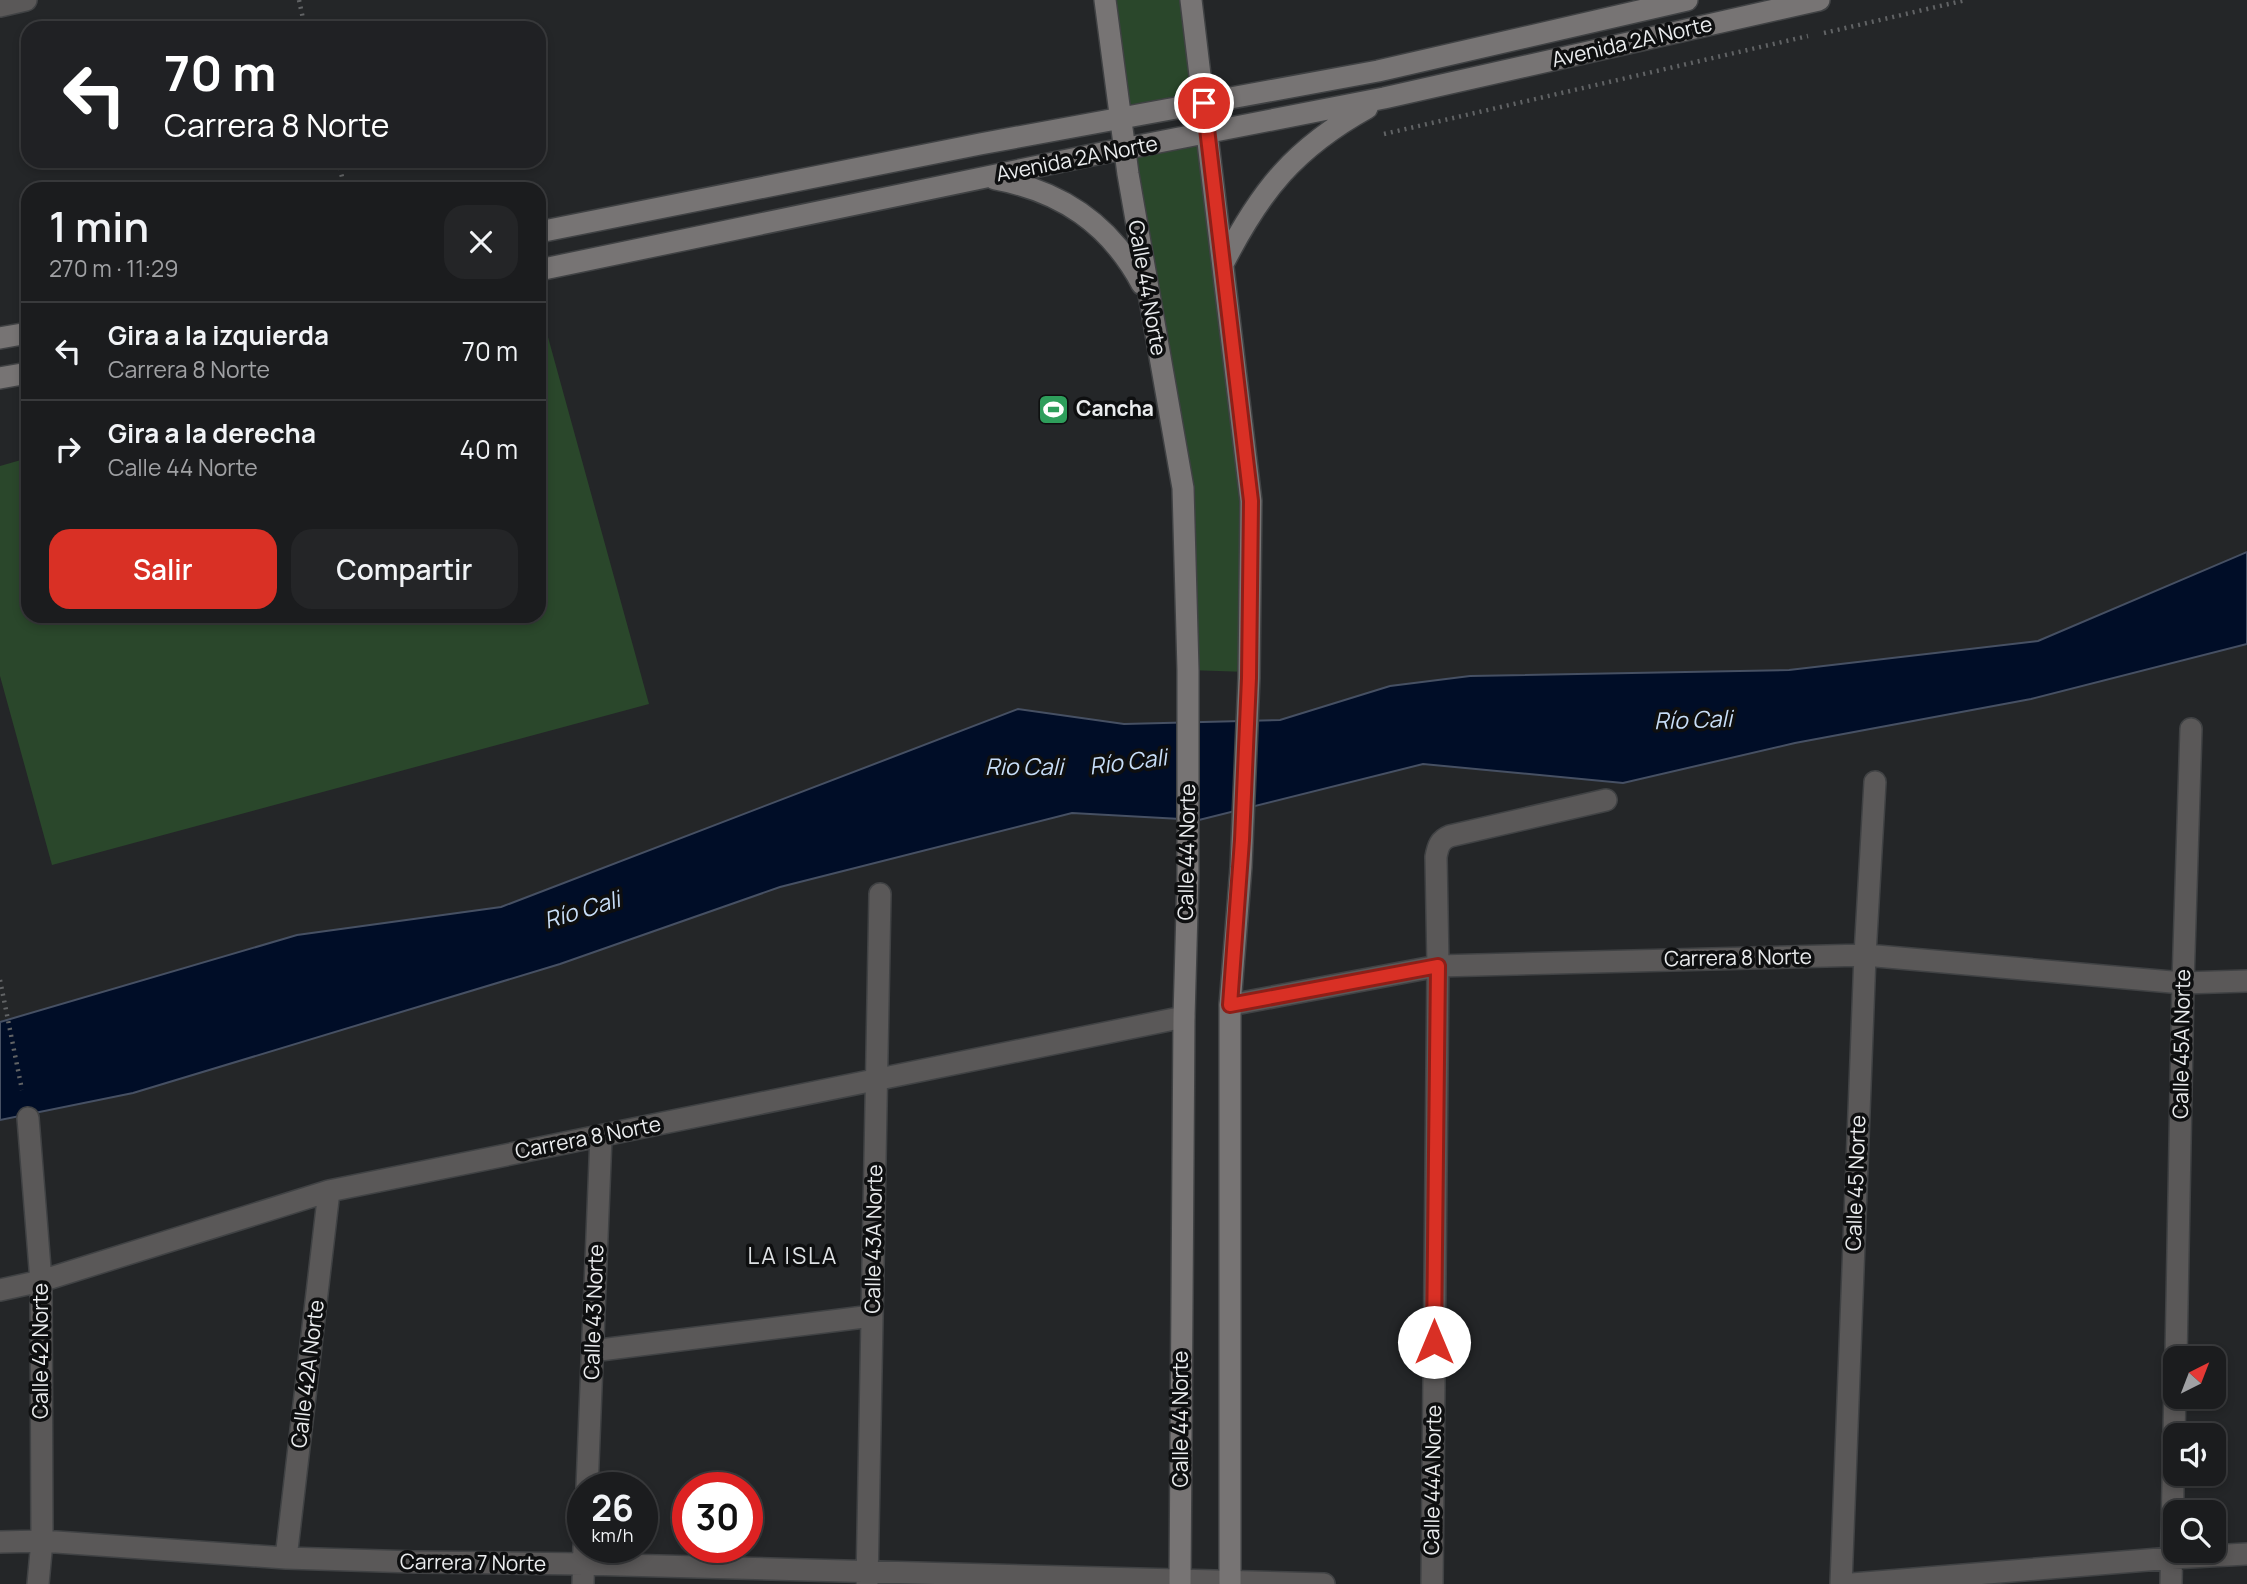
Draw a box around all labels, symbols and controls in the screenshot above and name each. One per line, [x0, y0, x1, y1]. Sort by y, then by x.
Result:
street label: Avenida 2A Norte [1549, 9, 1715, 73]
text: 70 m [164, 39, 276, 106]
icon: left [49, 49, 140, 140]
pin [1174, 73, 1234, 133]
icon: arrive [1185, 84, 1223, 122]
text: Carrera 8 Norte [164, 103, 389, 147]
street label: Avenida 2A Norte [994, 129, 1160, 187]
text: 1 min [49, 197, 149, 255]
button: close [444, 205, 518, 279]
street label: Calle 44 Norte [1122, 218, 1174, 358]
text: 270 m · 11:29 [49, 252, 178, 284]
text: Gira a la izquierda [108, 317, 329, 353]
icon: left [49, 332, 87, 370]
text: 70 m [462, 333, 518, 369]
text: Carrera 8 Norte [108, 353, 270, 385]
sports icon: Cancha [1036, 392, 1070, 426]
place label: Cancha [1076, 394, 1154, 422]
text: Gira a la derecha [108, 415, 316, 451]
icon: right [49, 430, 87, 468]
text: 40 m [460, 431, 518, 467]
text: Calle 44 Norte [108, 451, 258, 483]
button: Salir [49, 529, 277, 609]
button: Compartir [291, 529, 518, 609]
water label: Río Cali [1653, 702, 1735, 736]
water label: Río Cali [1087, 740, 1171, 782]
water label: Rio Cali [985, 750, 1066, 782]
street label: Calle 44 Norte [1171, 783, 1201, 921]
water label: Río Cali [540, 882, 626, 936]
street label: Carrera 8 Norte [1664, 942, 1812, 972]
street label: Calle 45A Norte [2166, 969, 2196, 1119]
street label: Carrera 8 Norte [513, 1109, 663, 1165]
street label: Calle 45 Norte [1839, 1114, 1871, 1252]
street label: Calle 43A Norte [858, 1164, 888, 1314]
district label: LA ISLA [748, 1239, 838, 1271]
street label: Calle 43 Norte [577, 1244, 609, 1380]
street label: Calle 42 Norte [26, 1283, 54, 1419]
street label: Calle 42A Norte [284, 1298, 330, 1450]
position arrow [1397, 1305, 1471, 1379]
north arrow [2163, 1346, 2226, 1409]
map controls [2163, 1346, 2226, 1563]
street label: Calle 44 Norte [1166, 1351, 1194, 1487]
street label: Calle 44A Norte [1417, 1405, 1447, 1555]
button: sound [2163, 1423, 2226, 1486]
speed limit sign: 30 [672, 1472, 763, 1563]
text: 26 [591, 1484, 634, 1532]
button: search [2163, 1500, 2226, 1563]
text: km/h [592, 1523, 633, 1547]
street label: Carrera 7 Norte [400, 1547, 546, 1577]

